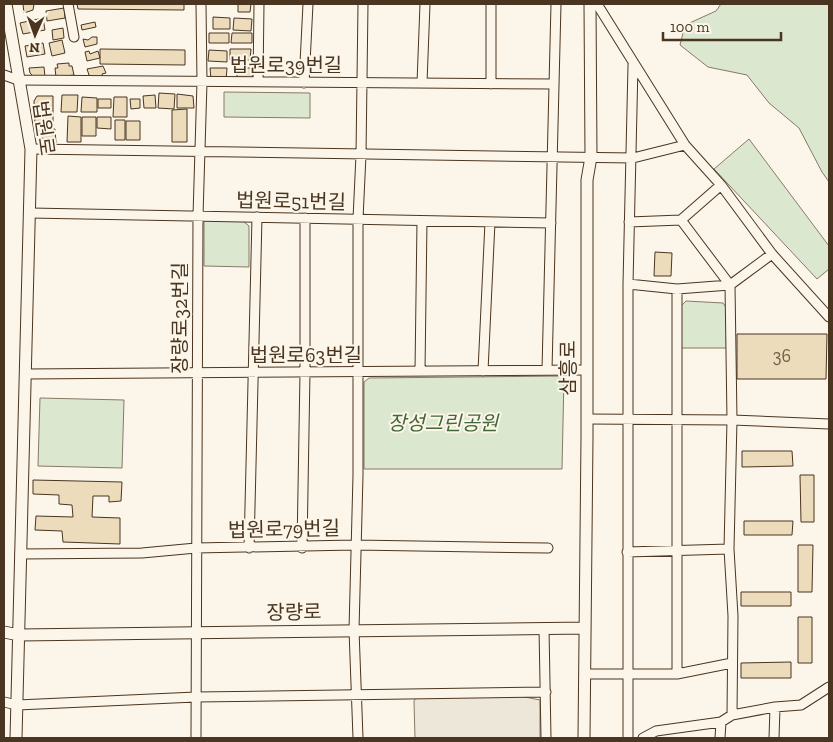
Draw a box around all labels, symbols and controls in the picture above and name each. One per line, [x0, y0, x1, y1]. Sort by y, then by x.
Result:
north arrow [10, 10, 60, 60]
scale bar [663, 10, 780, 42]
text: 100 m [670, 18, 709, 36]
text: N [29, 39, 40, 56]
street label: 법원로39번길 [230, 53, 342, 77]
street label: 법원로 [28, 99, 60, 157]
street label: 법원로51번길 [236, 188, 346, 214]
street label: 장량로32번길 [168, 262, 192, 374]
street label: 삼흥로 [556, 340, 580, 396]
street label: 법원로63번길 [250, 343, 362, 367]
house number: 36 [773, 345, 791, 367]
park label: 장성그린공원 [388, 411, 500, 435]
street label: 법원로79번길 [228, 516, 340, 542]
street label: 장량로 [266, 600, 322, 624]

